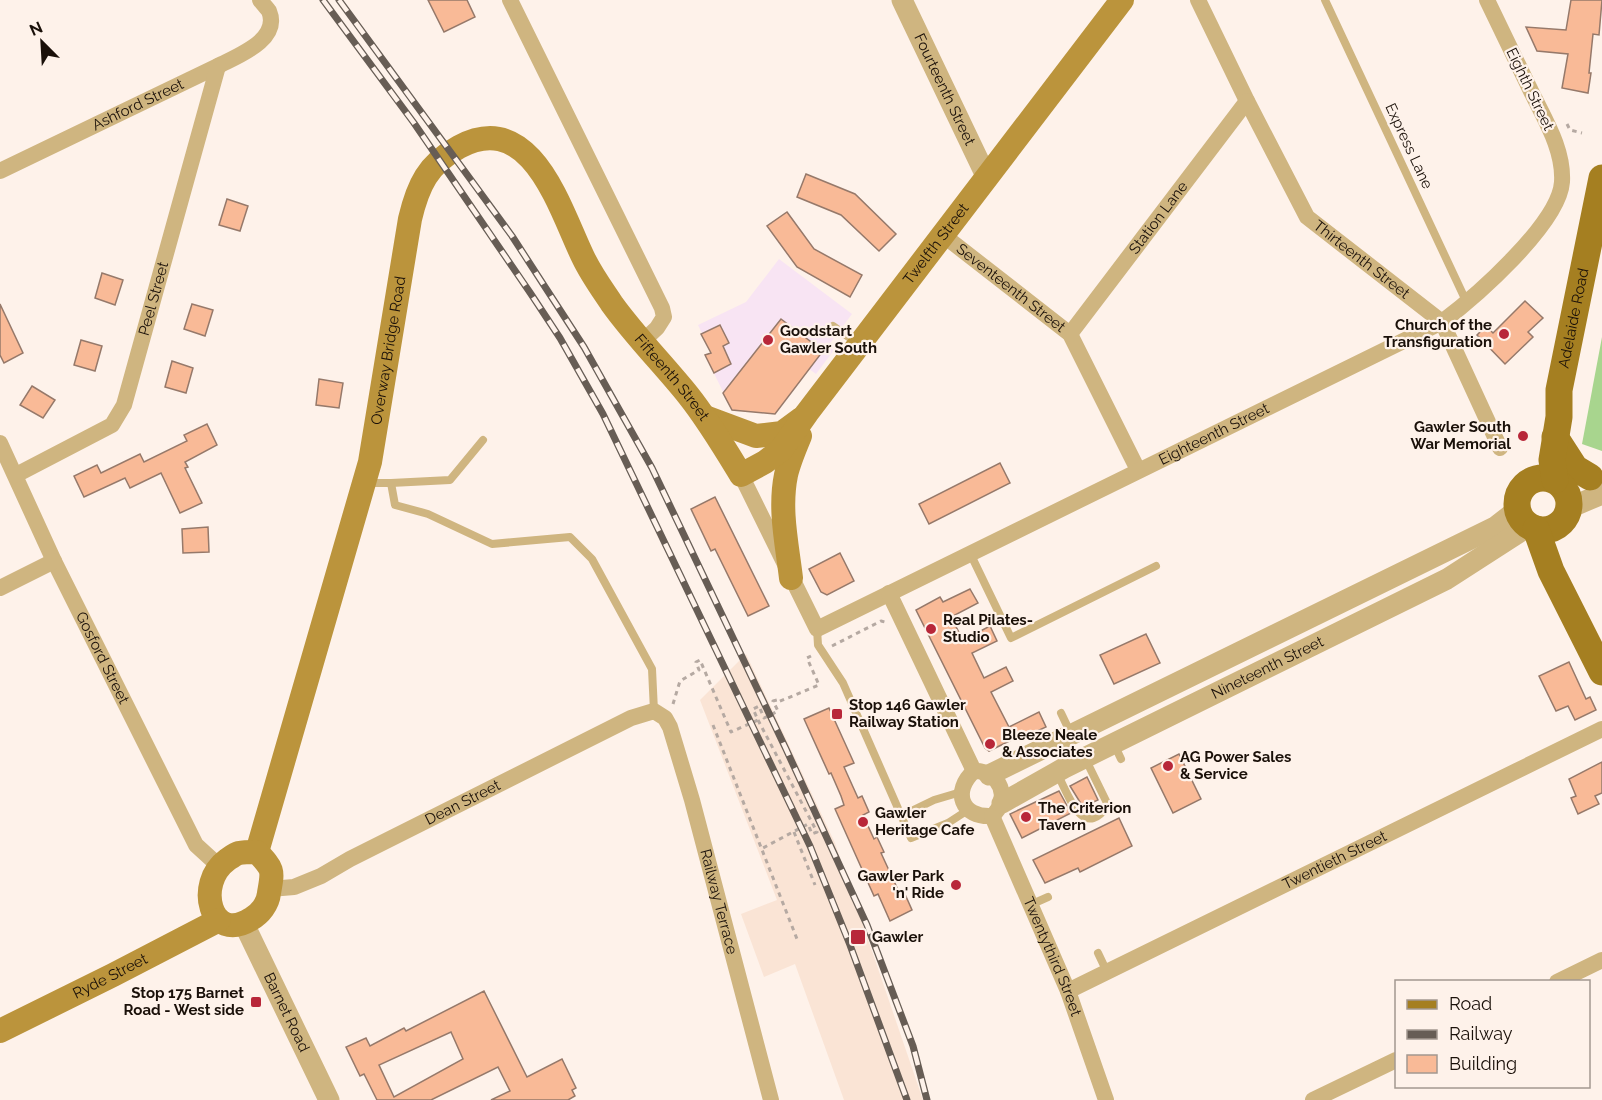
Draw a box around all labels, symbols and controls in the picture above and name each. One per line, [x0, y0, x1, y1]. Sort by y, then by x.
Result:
north arrow [12, 12, 72, 72]
text: N [27, 18, 46, 40]
street label: Fourteenth Street [910, 30, 979, 148]
street label: Eighth Street [1502, 45, 1558, 133]
street label: Ashford Street [89, 75, 187, 134]
street label: Express Lane [1381, 100, 1437, 192]
street label: Station Lane [1125, 178, 1192, 258]
street label: Twelfth Street [899, 200, 973, 288]
street label: Thirteenth Street [1310, 216, 1413, 302]
street label: Seventeenth Street [953, 240, 1069, 336]
street label: Peel Street [135, 260, 172, 338]
street label: Adelaide Road [1555, 267, 1592, 370]
street label: Overway Bridge Road [367, 275, 409, 426]
place label: Church of the Transfiguration [1383, 316, 1492, 351]
place label: Goodstart Gawler South [780, 322, 877, 357]
marker: Church of the Transfiguration [1497, 327, 1511, 341]
street label: Fifteenth Street [631, 330, 713, 424]
marker: Goodstart Gawler South [761, 333, 775, 347]
street label: Eighteenth Street [1156, 399, 1272, 469]
place label: Gawler South War Memorial [1411, 418, 1511, 453]
marker: Gawler South War Memorial [1516, 429, 1530, 443]
street label: Gosford Street [72, 609, 133, 707]
place label: Real Pilates- Studio [943, 611, 1033, 646]
marker: Real Pilates- Studio [924, 622, 938, 636]
street label: Nineteenth Street [1208, 632, 1326, 703]
place label: Stop 146 Gawler Railway Station [849, 696, 966, 731]
marker: Stop 146 Gawler Railway Station [830, 707, 844, 721]
place label: Bleeze Neale & Associates [1002, 726, 1097, 761]
marker: Bleeze Neale & Associates [983, 737, 997, 751]
place label: AG Power Sales & Service [1180, 748, 1291, 783]
marker: AG Power Sales & Service [1161, 759, 1175, 773]
street label: Dean Street [422, 776, 503, 829]
place label: The Criterion Tavern [1038, 799, 1131, 834]
place label: Gawler Heritage Cafe [875, 804, 974, 839]
marker: The Criterion Tavern [1019, 810, 1033, 824]
marker: Gawler Heritage Cafe [856, 815, 870, 829]
street label: Twentieth Street [1280, 827, 1390, 893]
street label: Railway Terrace [696, 847, 741, 956]
place label: Gawler Park 'n' Ride [857, 867, 945, 902]
marker: Gawler Park 'n' Ride [949, 878, 963, 892]
street label: Twentythird Street [1019, 894, 1085, 1018]
marker: Gawler [849, 928, 867, 946]
place label: Gawler [872, 928, 924, 946]
street label: Ryde Street [70, 950, 150, 1002]
street label: Barnet Road [260, 970, 313, 1055]
legend [1395, 980, 1590, 1088]
place label: Stop 175 Barnet Road - West side [124, 984, 244, 1019]
text: Road [1449, 993, 1492, 1014]
marker: Stop 175 Barnet Road - West side [249, 995, 263, 1009]
text: Railway [1449, 1023, 1513, 1044]
text: Building [1449, 1053, 1517, 1074]

